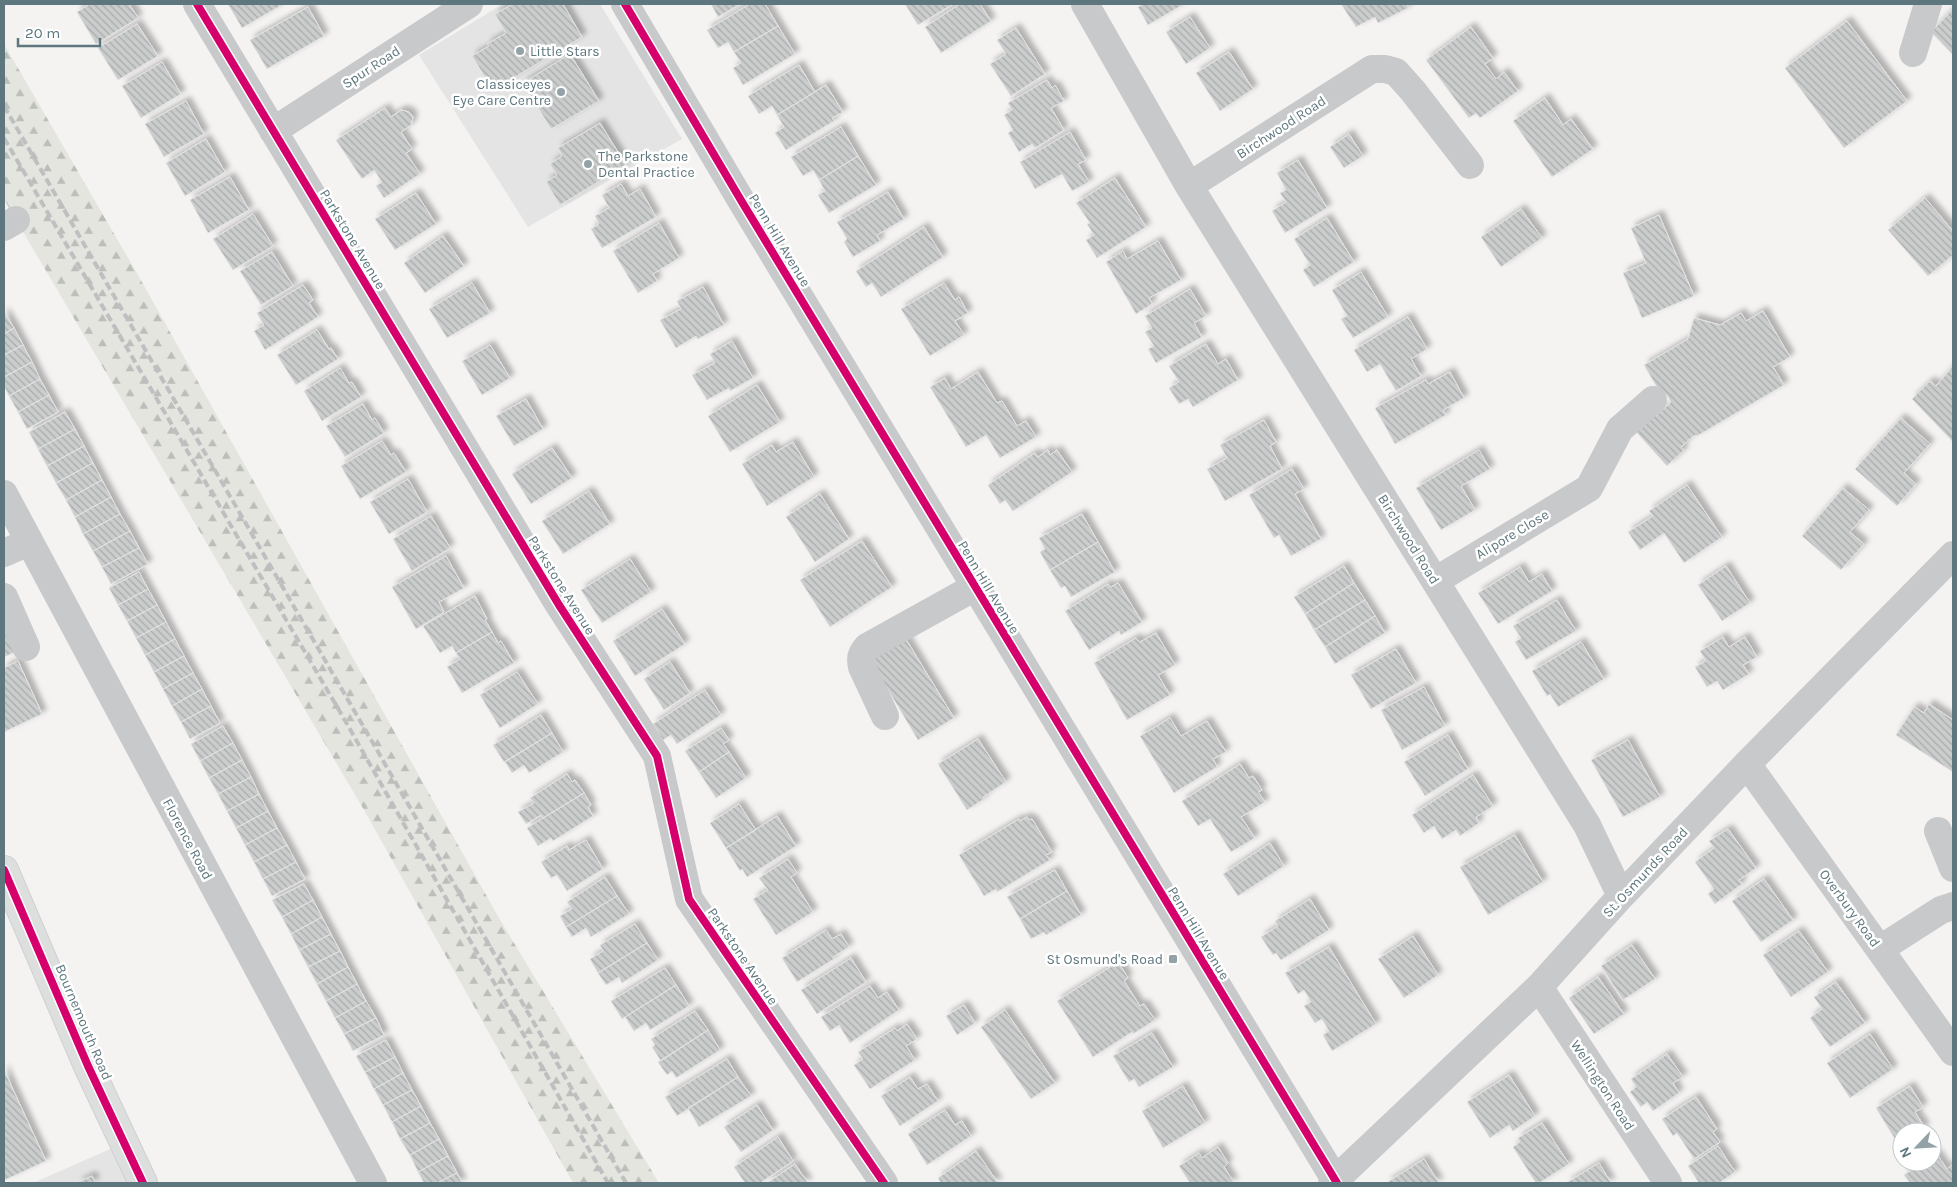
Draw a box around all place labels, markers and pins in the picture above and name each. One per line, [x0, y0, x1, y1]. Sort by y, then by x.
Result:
place label: Little Stars [530, 43, 600, 60]
marker: Little Stars [514, 45, 526, 57]
place label: Classiceyes Eye Care Centre [453, 76, 551, 109]
marker: Classiceyes Eye Care Centre [555, 86, 567, 98]
place label: The Parkstone Dental Practice [598, 148, 695, 181]
marker: The Parkstone Dental Practice [582, 158, 594, 170]
place label: St Osmund's Road [1046, 951, 1163, 968]
marker: St Osmund's Road [1167, 953, 1179, 965]

